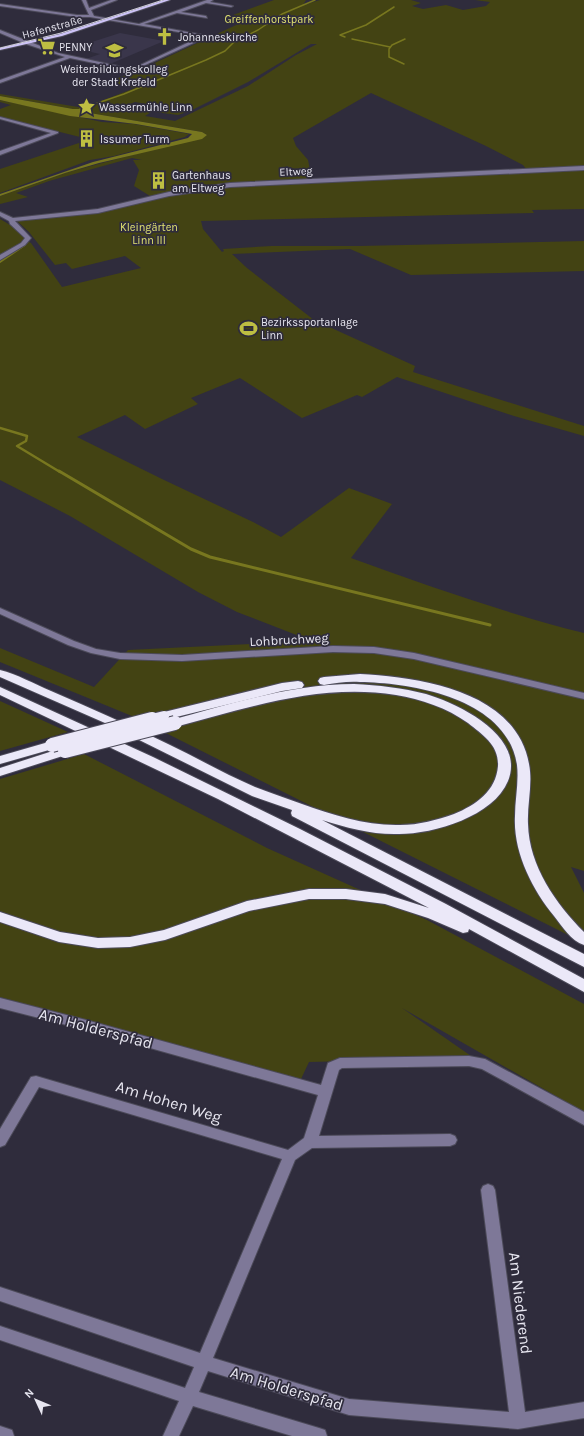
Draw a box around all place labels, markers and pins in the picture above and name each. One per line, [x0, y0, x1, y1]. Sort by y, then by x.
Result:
church icon: Johanneskirche [155, 27, 175, 47]
place label: Johanneskirche [178, 31, 258, 44]
supermarket icon: PENNY [36, 37, 56, 57]
place label: PENNY [59, 41, 92, 54]
school or university icon: Weiterbildungskolleg der Stadt Krefeld [104, 41, 124, 61]
place label: Weiterbildungskolleg der Stadt Krefeld [60, 63, 168, 89]
place icon: Wassermühle Linn [76, 97, 96, 117]
place label: Wassermühle Linn [99, 101, 192, 114]
building icon: Issumer Turm [77, 129, 97, 149]
place label: Issumer Turm [100, 133, 170, 146]
place label: Gartenhaus am Eltweg [172, 169, 231, 195]
building icon: Gartenhaus am Eltweg [149, 171, 169, 191]
place label: Bezirkssportanlage Linn [261, 316, 358, 342]
sports icon: Bezirkssportanlage Linn [238, 318, 258, 338]

